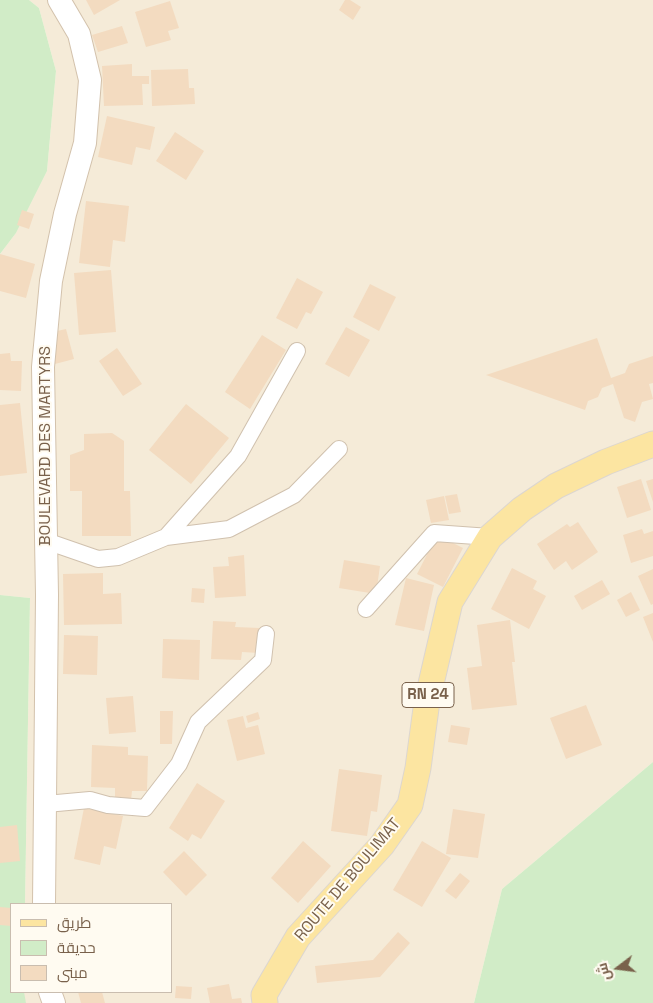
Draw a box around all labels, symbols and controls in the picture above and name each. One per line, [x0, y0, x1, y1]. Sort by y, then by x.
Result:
street label: BOULEVARD DES MARTYRS [36, 346, 56, 546]
road number: RN 24 [402, 682, 454, 708]
street label: ROUTE DE BOULIMAT [291, 815, 405, 945]
legend [10, 903, 172, 993]
text: طريق [57, 913, 91, 932]
text: حديقة [57, 938, 96, 957]
north arrow [593, 943, 643, 993]
text: ش [592, 961, 615, 983]
text: مبنى [57, 963, 88, 982]

